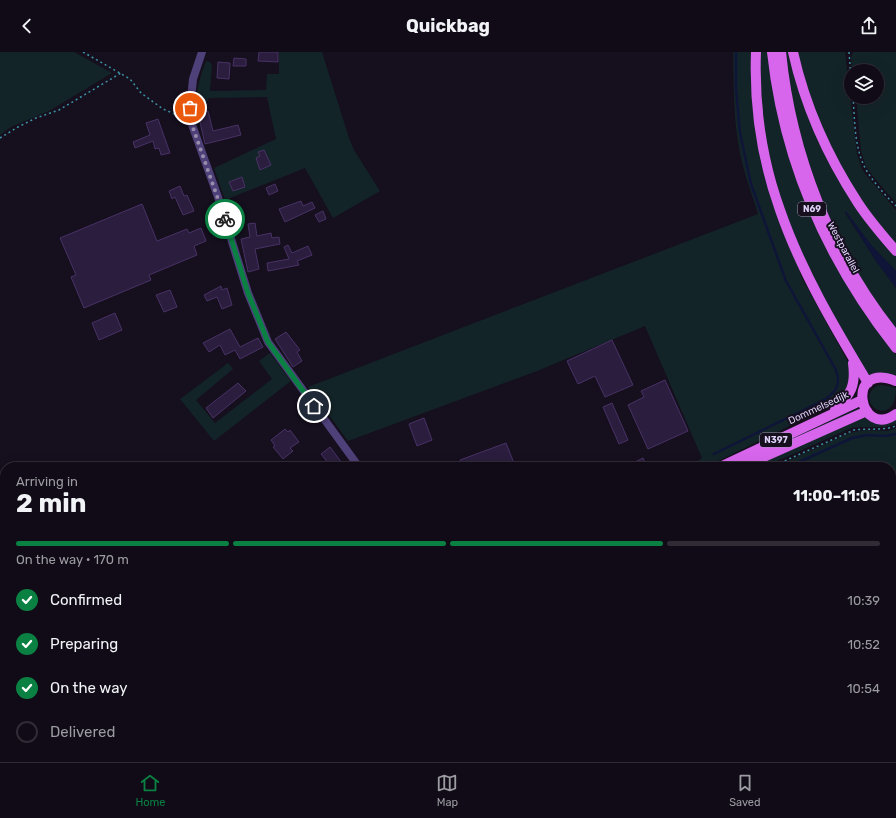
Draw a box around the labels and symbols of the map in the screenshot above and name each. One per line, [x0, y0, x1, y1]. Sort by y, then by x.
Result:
pin [173, 91, 207, 125]
courier [205, 199, 245, 239]
road number: N69 [798, 202, 826, 216]
street label: Westparallel [825, 220, 862, 275]
street label: Dommelsedijk [786, 388, 851, 427]
pin [297, 389, 331, 423]
road number: N397 [760, 433, 792, 447]

